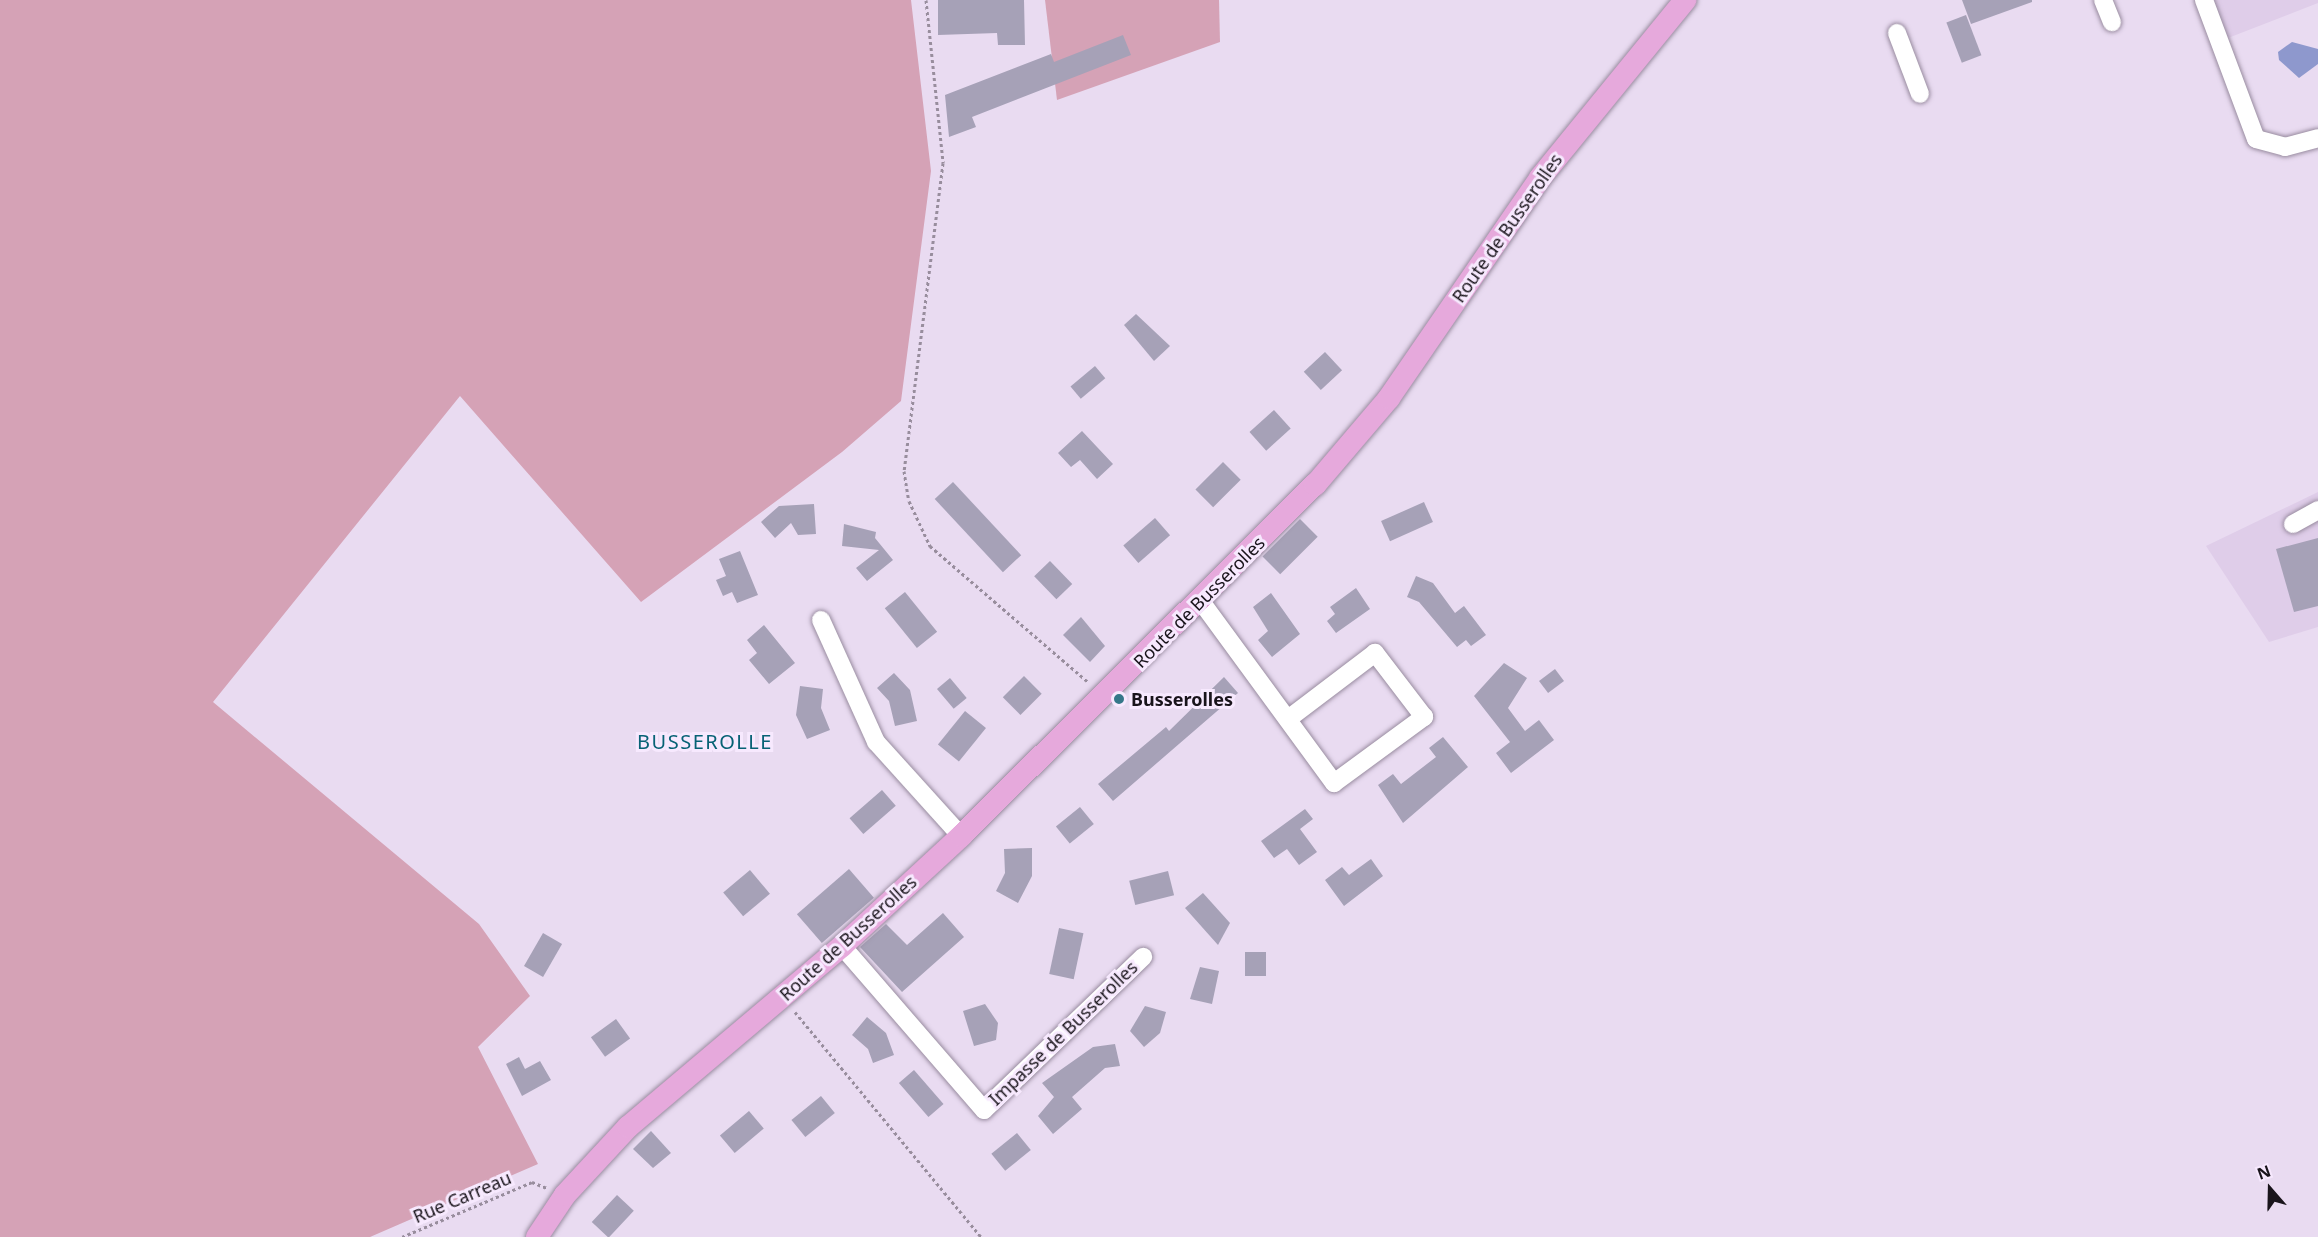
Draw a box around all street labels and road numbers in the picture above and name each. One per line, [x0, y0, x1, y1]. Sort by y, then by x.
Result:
street label: Route de Busserolles [1447, 149, 1567, 307]
street label: Route de Busserolles [1129, 532, 1269, 672]
street label: Route de Busserolles [775, 871, 921, 1005]
street label: Impasse de Busserolles [984, 956, 1142, 1110]
street label: Rue Carreau [410, 1167, 514, 1227]

